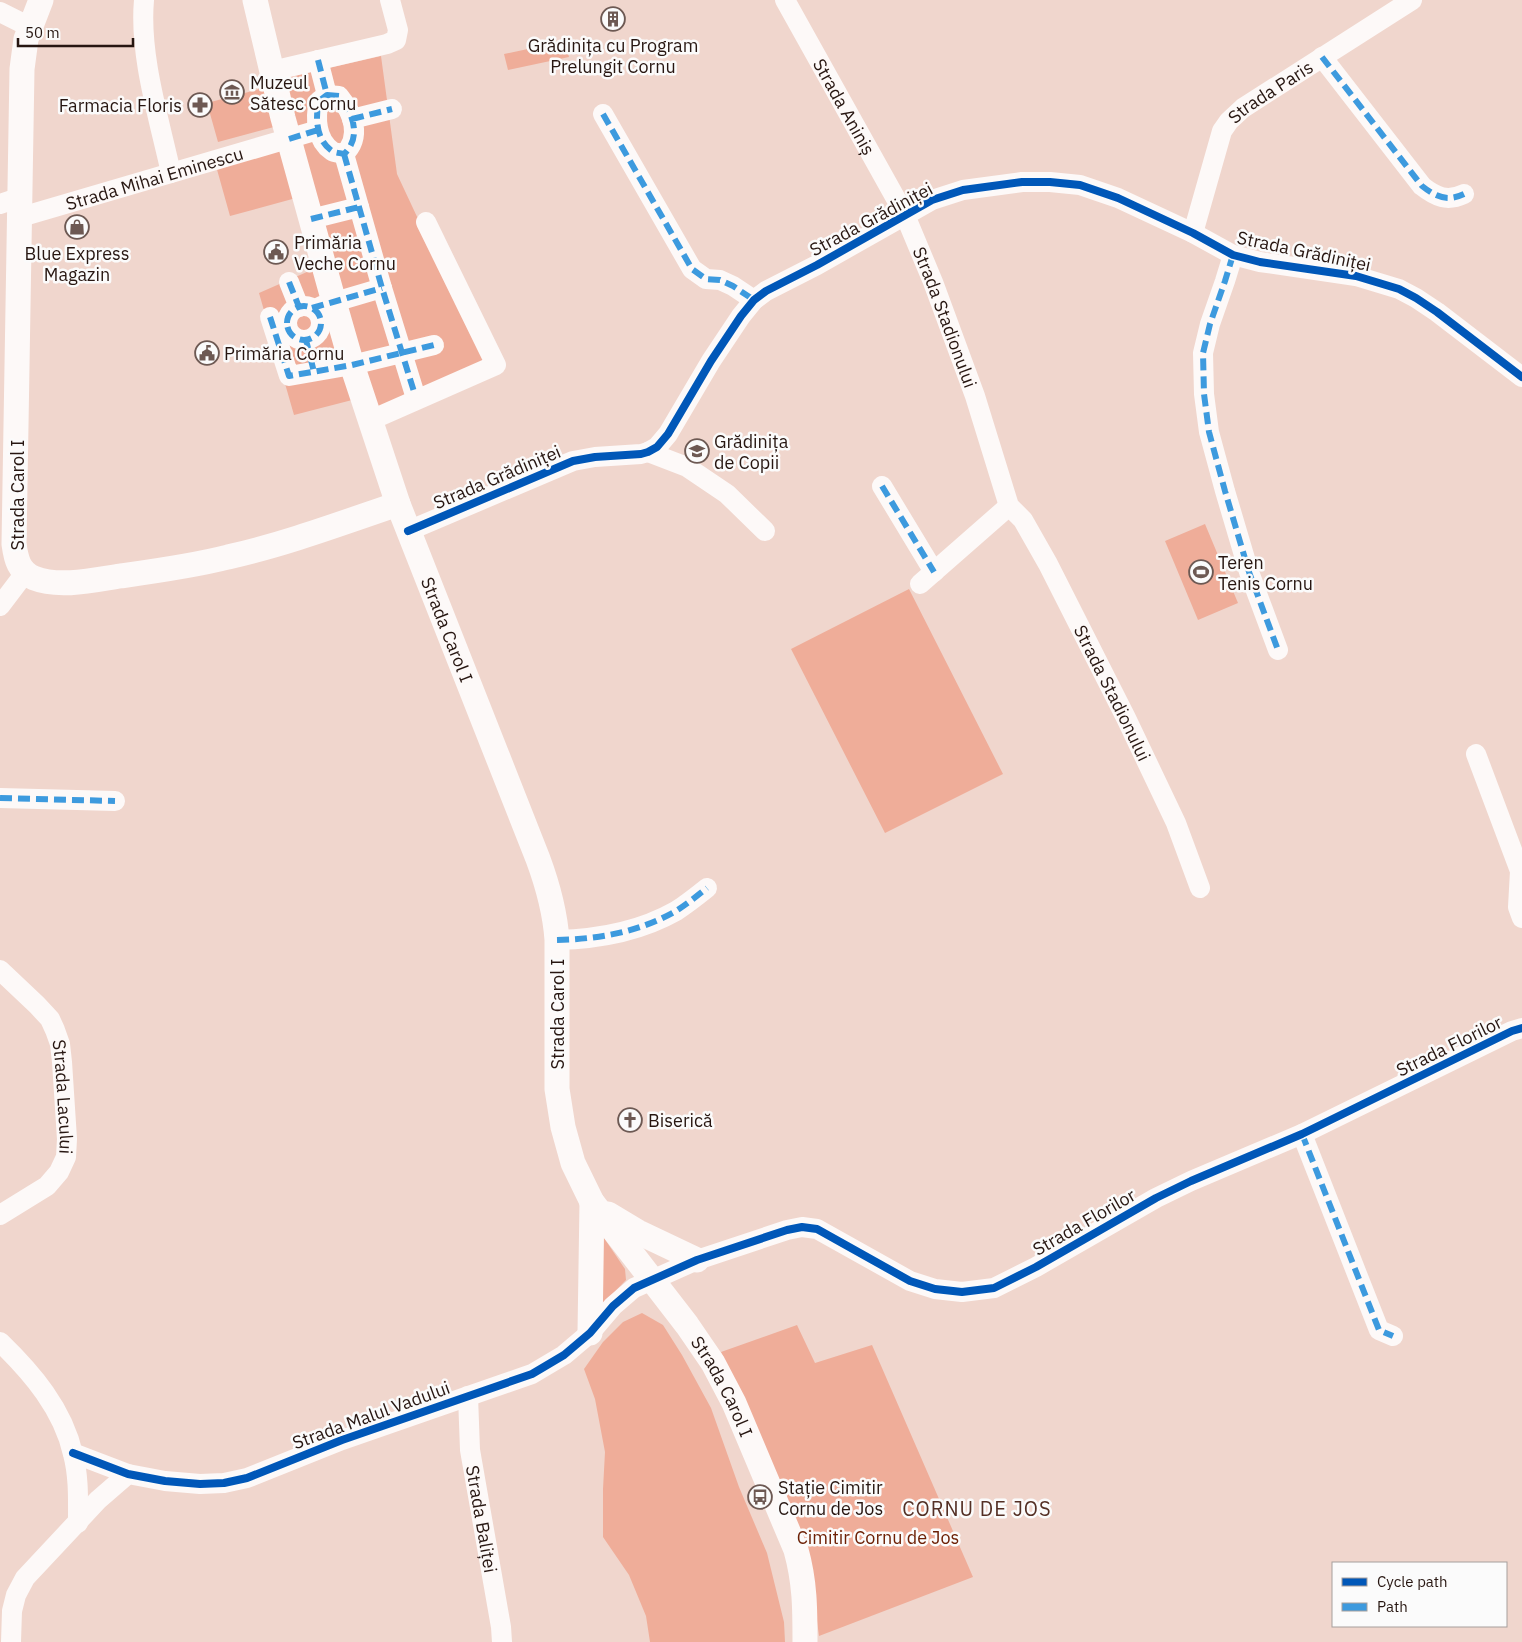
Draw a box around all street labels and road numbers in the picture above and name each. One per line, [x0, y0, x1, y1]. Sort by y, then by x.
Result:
street label: Strada Aniniș [808, 54, 881, 159]
street label: Strada Paris [1223, 55, 1317, 128]
street label: Strada Mihai Eminescu [63, 141, 246, 215]
street label: Strada Grădiniței [805, 177, 937, 261]
street label: Strada Grădiniței [1235, 226, 1373, 276]
street label: Strada Stadionului [908, 243, 982, 391]
street label: Strada Carol I [6, 440, 29, 550]
street label: Strada Grădiniței [430, 440, 564, 514]
street label: Strada Carol I [416, 574, 479, 685]
street label: Strada Stadionului [1069, 621, 1156, 764]
street label: Strada Carol I [546, 959, 569, 1069]
street label: Strada Florilor [1392, 1010, 1506, 1082]
street label: Strada Lacului [48, 1038, 79, 1155]
street label: Strada Florilor [1028, 1183, 1140, 1261]
street label: Strada Carol I [686, 1331, 758, 1440]
street label: Strada Malul Vadului [289, 1376, 453, 1454]
street label: Strada Baliței [461, 1463, 503, 1574]

